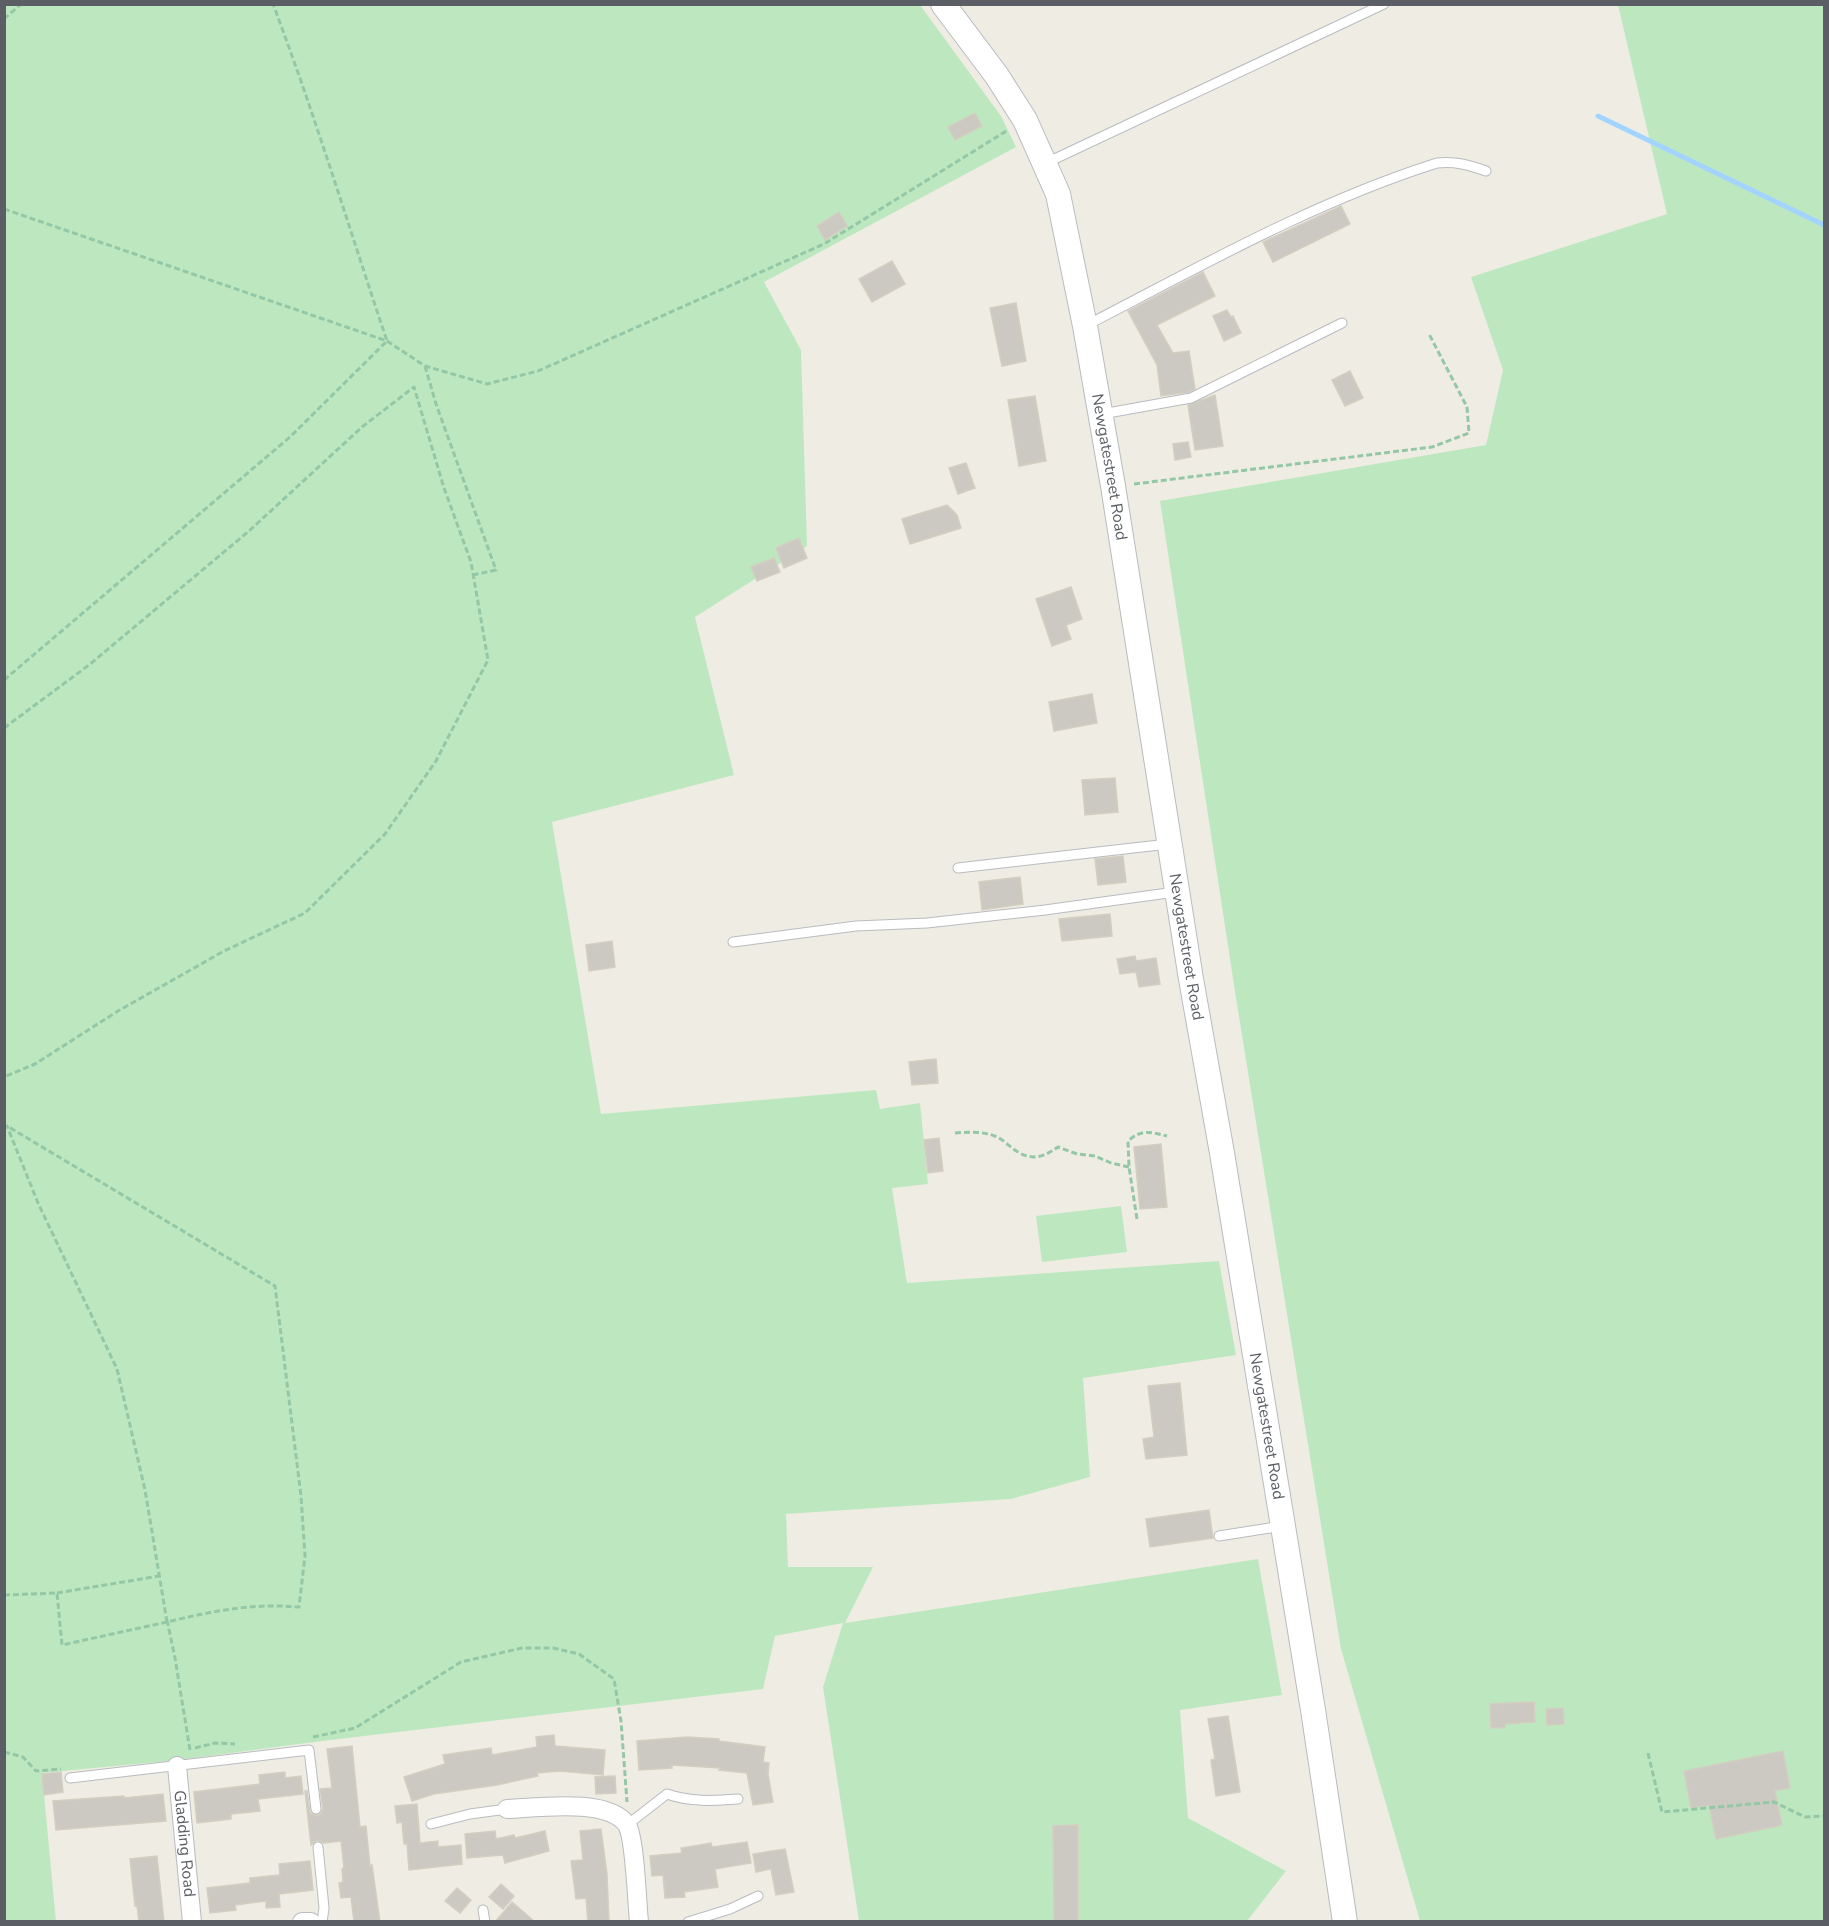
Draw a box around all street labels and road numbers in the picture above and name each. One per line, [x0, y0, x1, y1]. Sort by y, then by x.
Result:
street label: Newgatestreet Road [1086, 392, 1132, 542]
street label: Newgatestreet Road [1163, 872, 1209, 1022]
street label: Newgatestreet Road [1244, 1351, 1289, 1501]
street label: Gladding Road [168, 1789, 201, 1898]

